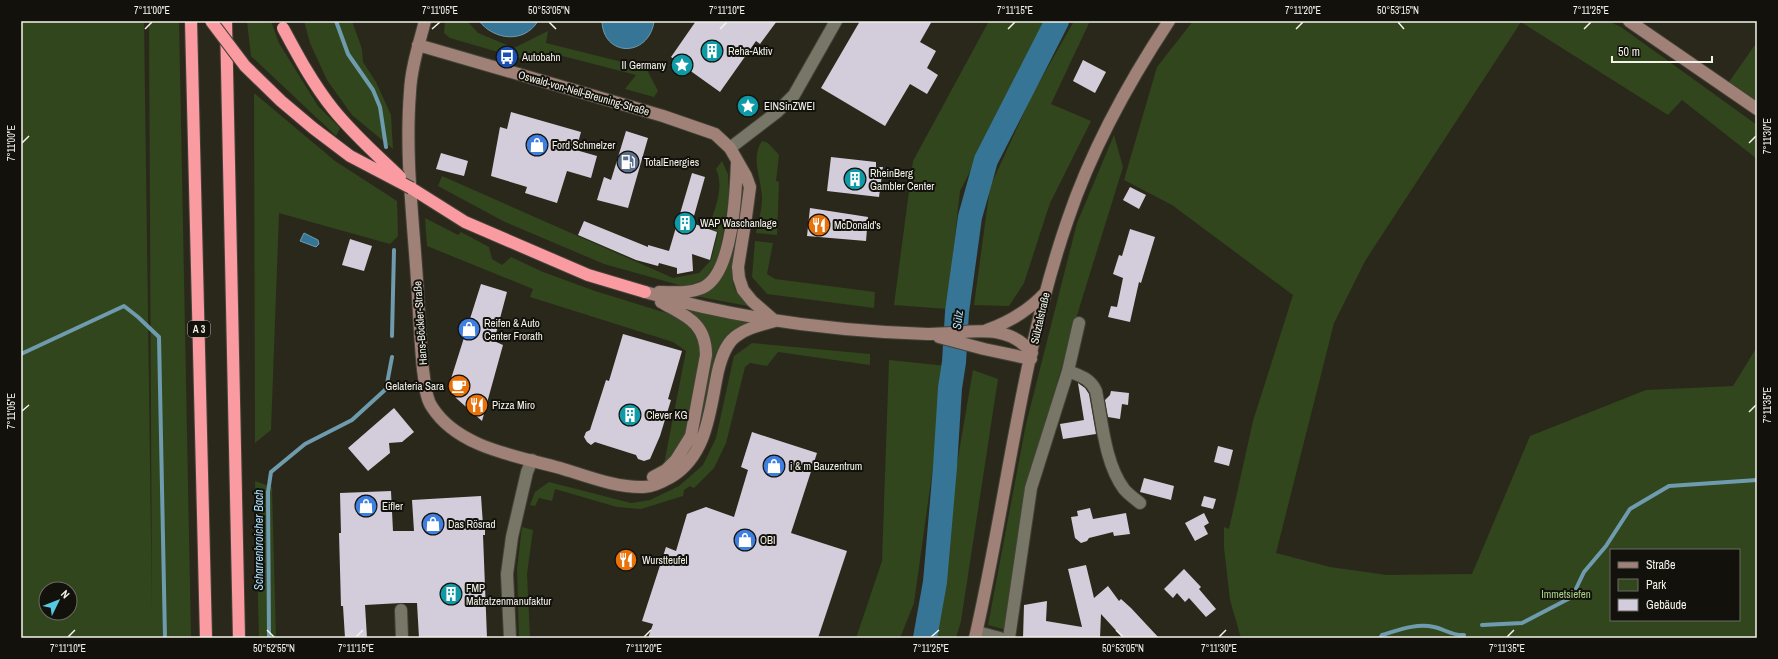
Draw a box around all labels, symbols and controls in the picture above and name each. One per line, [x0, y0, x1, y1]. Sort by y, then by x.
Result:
text: 7°11'00"E [134, 4, 170, 17]
text: 7°11'05"E [422, 4, 458, 17]
text: 50°53'05"N [528, 4, 570, 17]
text: 7°11'10"E [709, 4, 745, 17]
text: 7°11'15"E [997, 4, 1033, 17]
text: 7°11'20"E [1285, 4, 1321, 17]
text: 50°53'15"N [1377, 4, 1419, 17]
text: 7°11'25"E [1573, 4, 1609, 17]
building icon: Reha-Aktiv [699, 38, 725, 64]
scale bar [1612, 38, 1712, 64]
bus stop icon: Autobahn [494, 44, 520, 70]
place label: Reha-Aktiv [728, 44, 773, 58]
text: 50 m [1618, 44, 1640, 60]
place label: Autobahn [521, 50, 561, 64]
place icon: II Germany [669, 52, 695, 78]
place label: II Germany [621, 58, 666, 72]
street label: Oswald-von-Nell-Breuning-Straße [517, 68, 651, 118]
place icon: EINSinZWEI [735, 93, 761, 119]
place label: EINSinZWEI [764, 99, 815, 113]
text: 7°11'30"E [1761, 118, 1774, 154]
text: 7°11'00"E [5, 125, 18, 161]
shop icon: Ford Schmelzer [524, 132, 550, 158]
place label: Ford Schmelzer [552, 138, 615, 152]
fuel station icon: TotalEnergies [615, 149, 641, 175]
place label: TotalEnergies [644, 155, 700, 169]
building icon: RheinBerg Gambler Center [842, 166, 868, 192]
place label: RheinBerg Gambler Center [870, 166, 934, 193]
building icon: WAP Waschanlage [672, 210, 698, 236]
restaurant icon: McDonald's [806, 212, 832, 238]
place label: WAP Waschanlage [700, 216, 777, 230]
place label: McDonald's [834, 218, 881, 232]
street label: Hans-Böckler-Straße [410, 281, 430, 365]
street label: Sülztalstraße [1027, 291, 1053, 345]
water label: Sülz [949, 309, 967, 330]
shop icon: Reifen & Auto Center Frorath [456, 316, 482, 342]
place label: Reifen & Auto Center Frorath [484, 316, 543, 343]
road number: A 3 [188, 321, 210, 337]
cafe icon: Gelateria Sara [446, 373, 472, 399]
place label: Gelateria Sara [385, 379, 444, 393]
text: 7°11'35"E [1761, 387, 1774, 423]
restaurant icon: Pizza Miro [464, 392, 490, 418]
text: 7°11'05"E [5, 393, 18, 429]
place label: Pizza Miro [492, 398, 535, 412]
building icon: Clever KG [617, 402, 643, 428]
place label: Clever KG [646, 408, 688, 422]
shop icon: i & m Bauzentrum [761, 453, 787, 479]
place label: i & m Bauzentrum [790, 459, 862, 473]
water label: Scharrenbroicher Bach [251, 489, 267, 591]
shop icon: Eifler [353, 493, 379, 519]
place label: Eifler [382, 499, 403, 513]
shop icon: Das Rösrad [420, 511, 446, 537]
place label: Das Rösrad [448, 517, 496, 531]
shop icon: OBI [732, 527, 758, 553]
place label: OBI [760, 533, 776, 547]
restaurant icon: Wurstteufel [613, 547, 639, 573]
legend [1610, 549, 1740, 621]
place label: Wurstteufel [642, 553, 687, 567]
text: Straße [1646, 557, 1676, 573]
text: Park [1646, 577, 1666, 593]
north arrow [38, 581, 78, 621]
building icon: FMP Matratzenmanufaktur [438, 581, 464, 607]
place label: FMP Matratzenmanufaktur [466, 581, 551, 608]
text: N [58, 587, 73, 601]
park label: Immetsiefen [1541, 587, 1591, 601]
text: Gebäude [1646, 597, 1687, 613]
text: 7°11'10"E [50, 642, 86, 655]
text: 50°52'55"N [253, 642, 295, 655]
text: 7°11'15"E [338, 642, 374, 655]
text: 7°11'20"E [626, 642, 662, 655]
text: 7°11'25"E [913, 642, 949, 655]
text: 50°53'05"N [1102, 642, 1144, 655]
text: 7°11'30"E [1201, 642, 1237, 655]
text: 7°11'35"E [1489, 642, 1525, 655]

